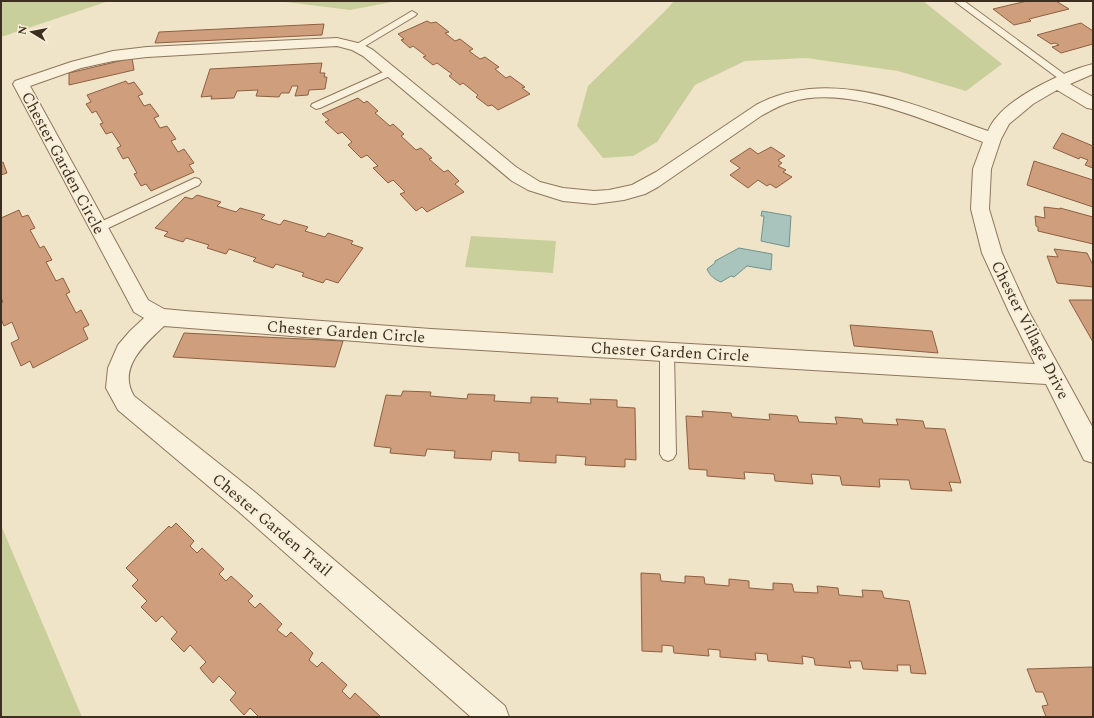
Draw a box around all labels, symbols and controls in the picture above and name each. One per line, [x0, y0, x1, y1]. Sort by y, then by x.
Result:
north arrow [12, 12, 52, 52]
text: N [13, 24, 32, 36]
street label: Chester Garden Circle [15, 87, 111, 239]
street label: Chester Village Drive [985, 257, 1075, 403]
street label: Chester Garden Circle [266, 314, 426, 350]
street label: Chester Garden Circle [590, 336, 750, 368]
street label: Chester Garden Trail [207, 468, 337, 582]

